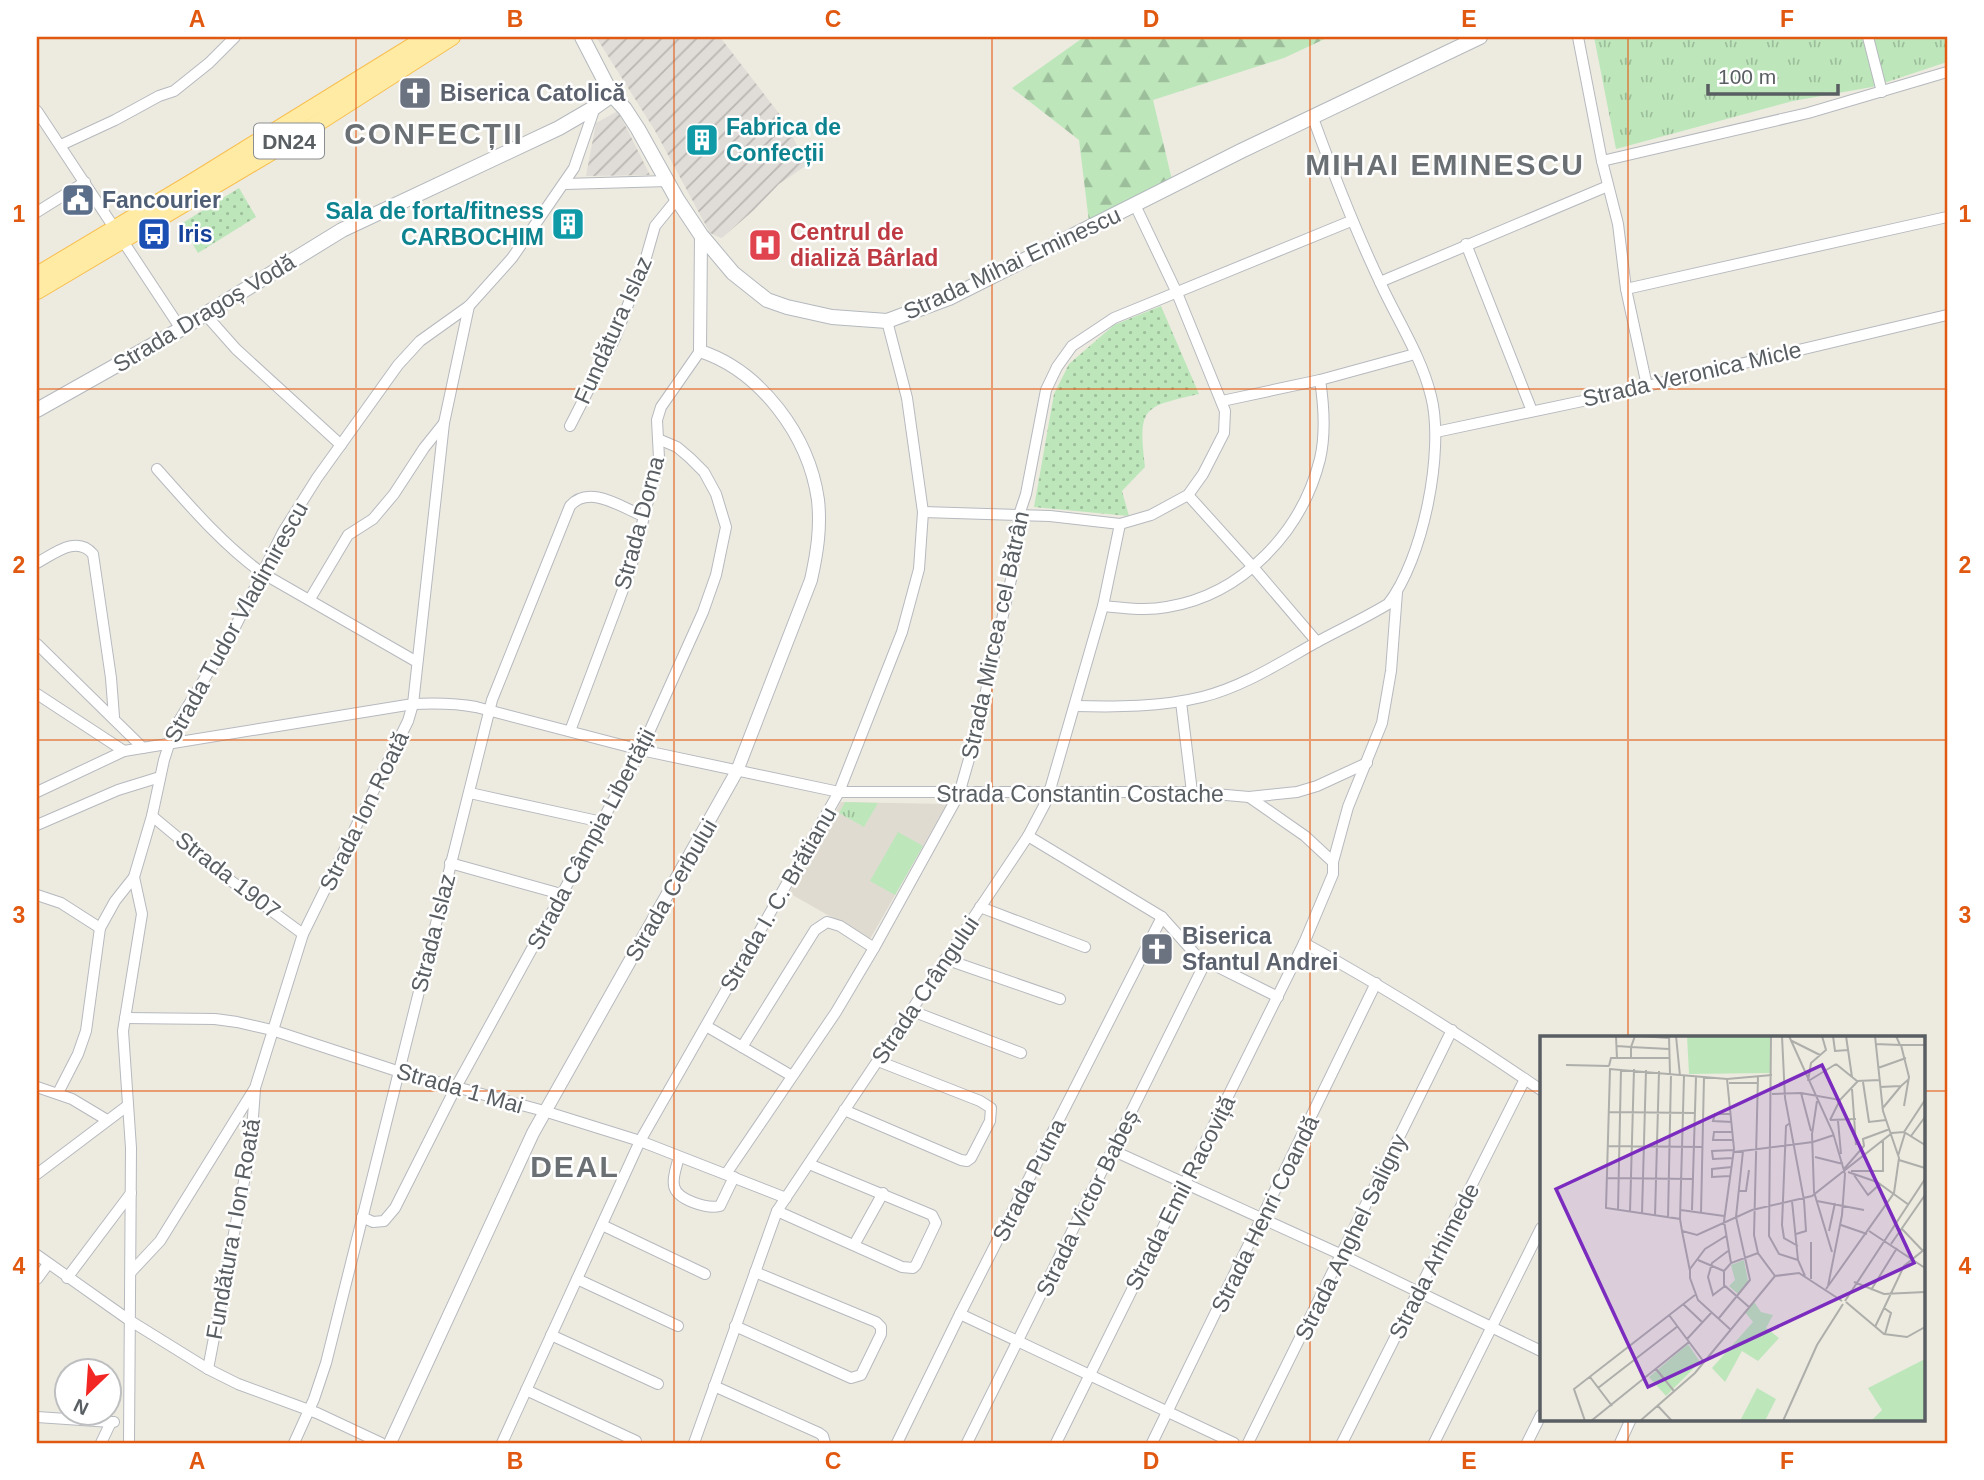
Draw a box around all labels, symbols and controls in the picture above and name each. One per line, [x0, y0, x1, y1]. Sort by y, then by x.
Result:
text: A [189, 6, 205, 32]
text: B [507, 6, 523, 32]
text: C [825, 6, 841, 32]
text: D [1143, 6, 1159, 32]
text: E [1461, 6, 1477, 32]
text: F [1780, 6, 1794, 32]
scale bar [1708, 52, 1837, 96]
text: 100 m [1718, 65, 1776, 88]
church icon: Biserica Catolică [396, 74, 434, 112]
place label: Biserica Catolică [440, 80, 626, 106]
place label: Fabrica de Confecții [726, 114, 841, 167]
district label: CONFECȚII [344, 117, 524, 150]
building icon: Fabrica de Confecții [683, 121, 721, 159]
road number: DN24 [254, 124, 324, 158]
district label: MIHAI EMINESCU [1305, 148, 1585, 181]
public building icon: Fancourier [59, 181, 97, 219]
place label: Fancourier [102, 187, 221, 213]
place label: Sala de forta/fitness CARBOCHIM [325, 198, 544, 250]
text: 1 [13, 201, 26, 227]
street label: Strada Mihai Eminescu [899, 201, 1125, 325]
text: 1 [1959, 201, 1972, 227]
building icon: Sala de forta/fitness CARBOCHIM [549, 205, 587, 243]
bus stop icon: Iris [135, 215, 173, 253]
place label: Centrul de dializă Bârlad [790, 219, 938, 271]
place label: Iris [178, 221, 213, 247]
hospital icon: Centrul de dializă Bârlad [746, 226, 784, 264]
street label: Strada Dragoș Vodă [109, 248, 300, 377]
street label: Fundătura Islaz [569, 252, 657, 408]
street label: Strada Veronica Micle [1580, 336, 1804, 412]
street label: Strada Dorna [609, 453, 669, 592]
street label: Strada Tudor Vladimirescu [159, 497, 313, 747]
street label: Strada Mircea cel Bătrân [956, 509, 1034, 761]
text: 2 [13, 552, 25, 578]
text: 2 [1959, 552, 1971, 578]
street label: Strada Câmpia Libertății [522, 724, 660, 954]
street label: Strada Ion Roată [314, 727, 414, 895]
street label: Strada Constantin Costache [936, 781, 1224, 807]
street label: Strada I. C. Brătianu [715, 802, 841, 996]
street label: Strada Cerbului [620, 814, 722, 966]
street label: Strada 1907 [171, 826, 285, 924]
street label: Strada Islaz [406, 871, 460, 995]
text: 3 [13, 902, 25, 928]
text: 3 [1959, 902, 1971, 928]
street label: Strada Crângului [866, 911, 984, 1069]
place label: Biserica Sfantul Andrei [1182, 923, 1338, 975]
church icon: Biserica Sfantul Andrei [1138, 930, 1176, 968]
inset map [1540, 1036, 1924, 1420]
street label: Strada 1 Mai [394, 1058, 526, 1118]
street label: Strada Emil Racoviță [1120, 1091, 1240, 1295]
street label: Strada Victor Babeș [1031, 1106, 1143, 1300]
street label: Strada Henri Coandă [1206, 1111, 1324, 1317]
street label: Strada Putna [987, 1114, 1071, 1246]
street label: Fundătura I Ion Roată [201, 1116, 265, 1341]
street label: Strada Anghel Saligny [1290, 1129, 1413, 1344]
district label: DEAL [530, 1150, 620, 1183]
street label: Strada Arhimede [1384, 1179, 1484, 1343]
text: 4 [13, 1253, 26, 1279]
text: 4 [1959, 1253, 1972, 1279]
north arrow [52, 1358, 122, 1428]
text: N [70, 1395, 92, 1419]
text: A [189, 1448, 205, 1474]
text: B [507, 1448, 523, 1474]
text: C [825, 1448, 841, 1474]
text: D [1143, 1448, 1159, 1474]
text: E [1461, 1448, 1477, 1474]
text: F [1780, 1448, 1794, 1474]

